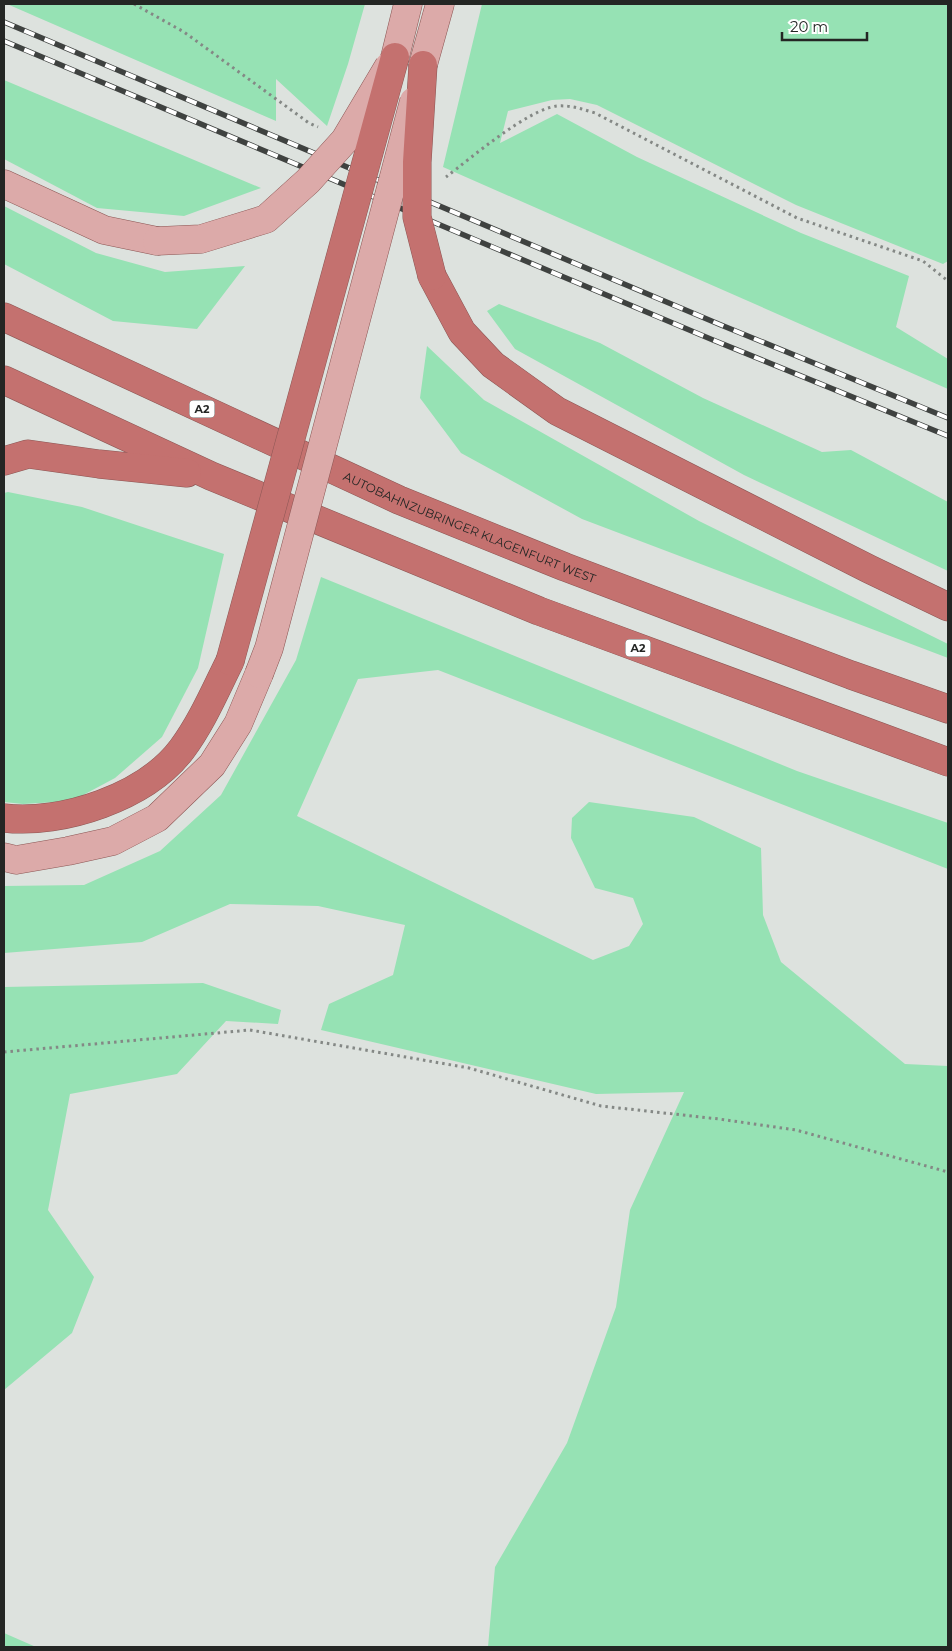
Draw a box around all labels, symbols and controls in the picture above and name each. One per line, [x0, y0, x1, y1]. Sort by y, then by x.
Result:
scale bar [782, 10, 867, 42]
text: 20 m [790, 17, 828, 36]
road number: A2 [190, 400, 214, 418]
street label: AUTOBAHNZUBRINGER KLAGENFURT WEST [341, 468, 598, 586]
road number: A2 [626, 640, 650, 656]

